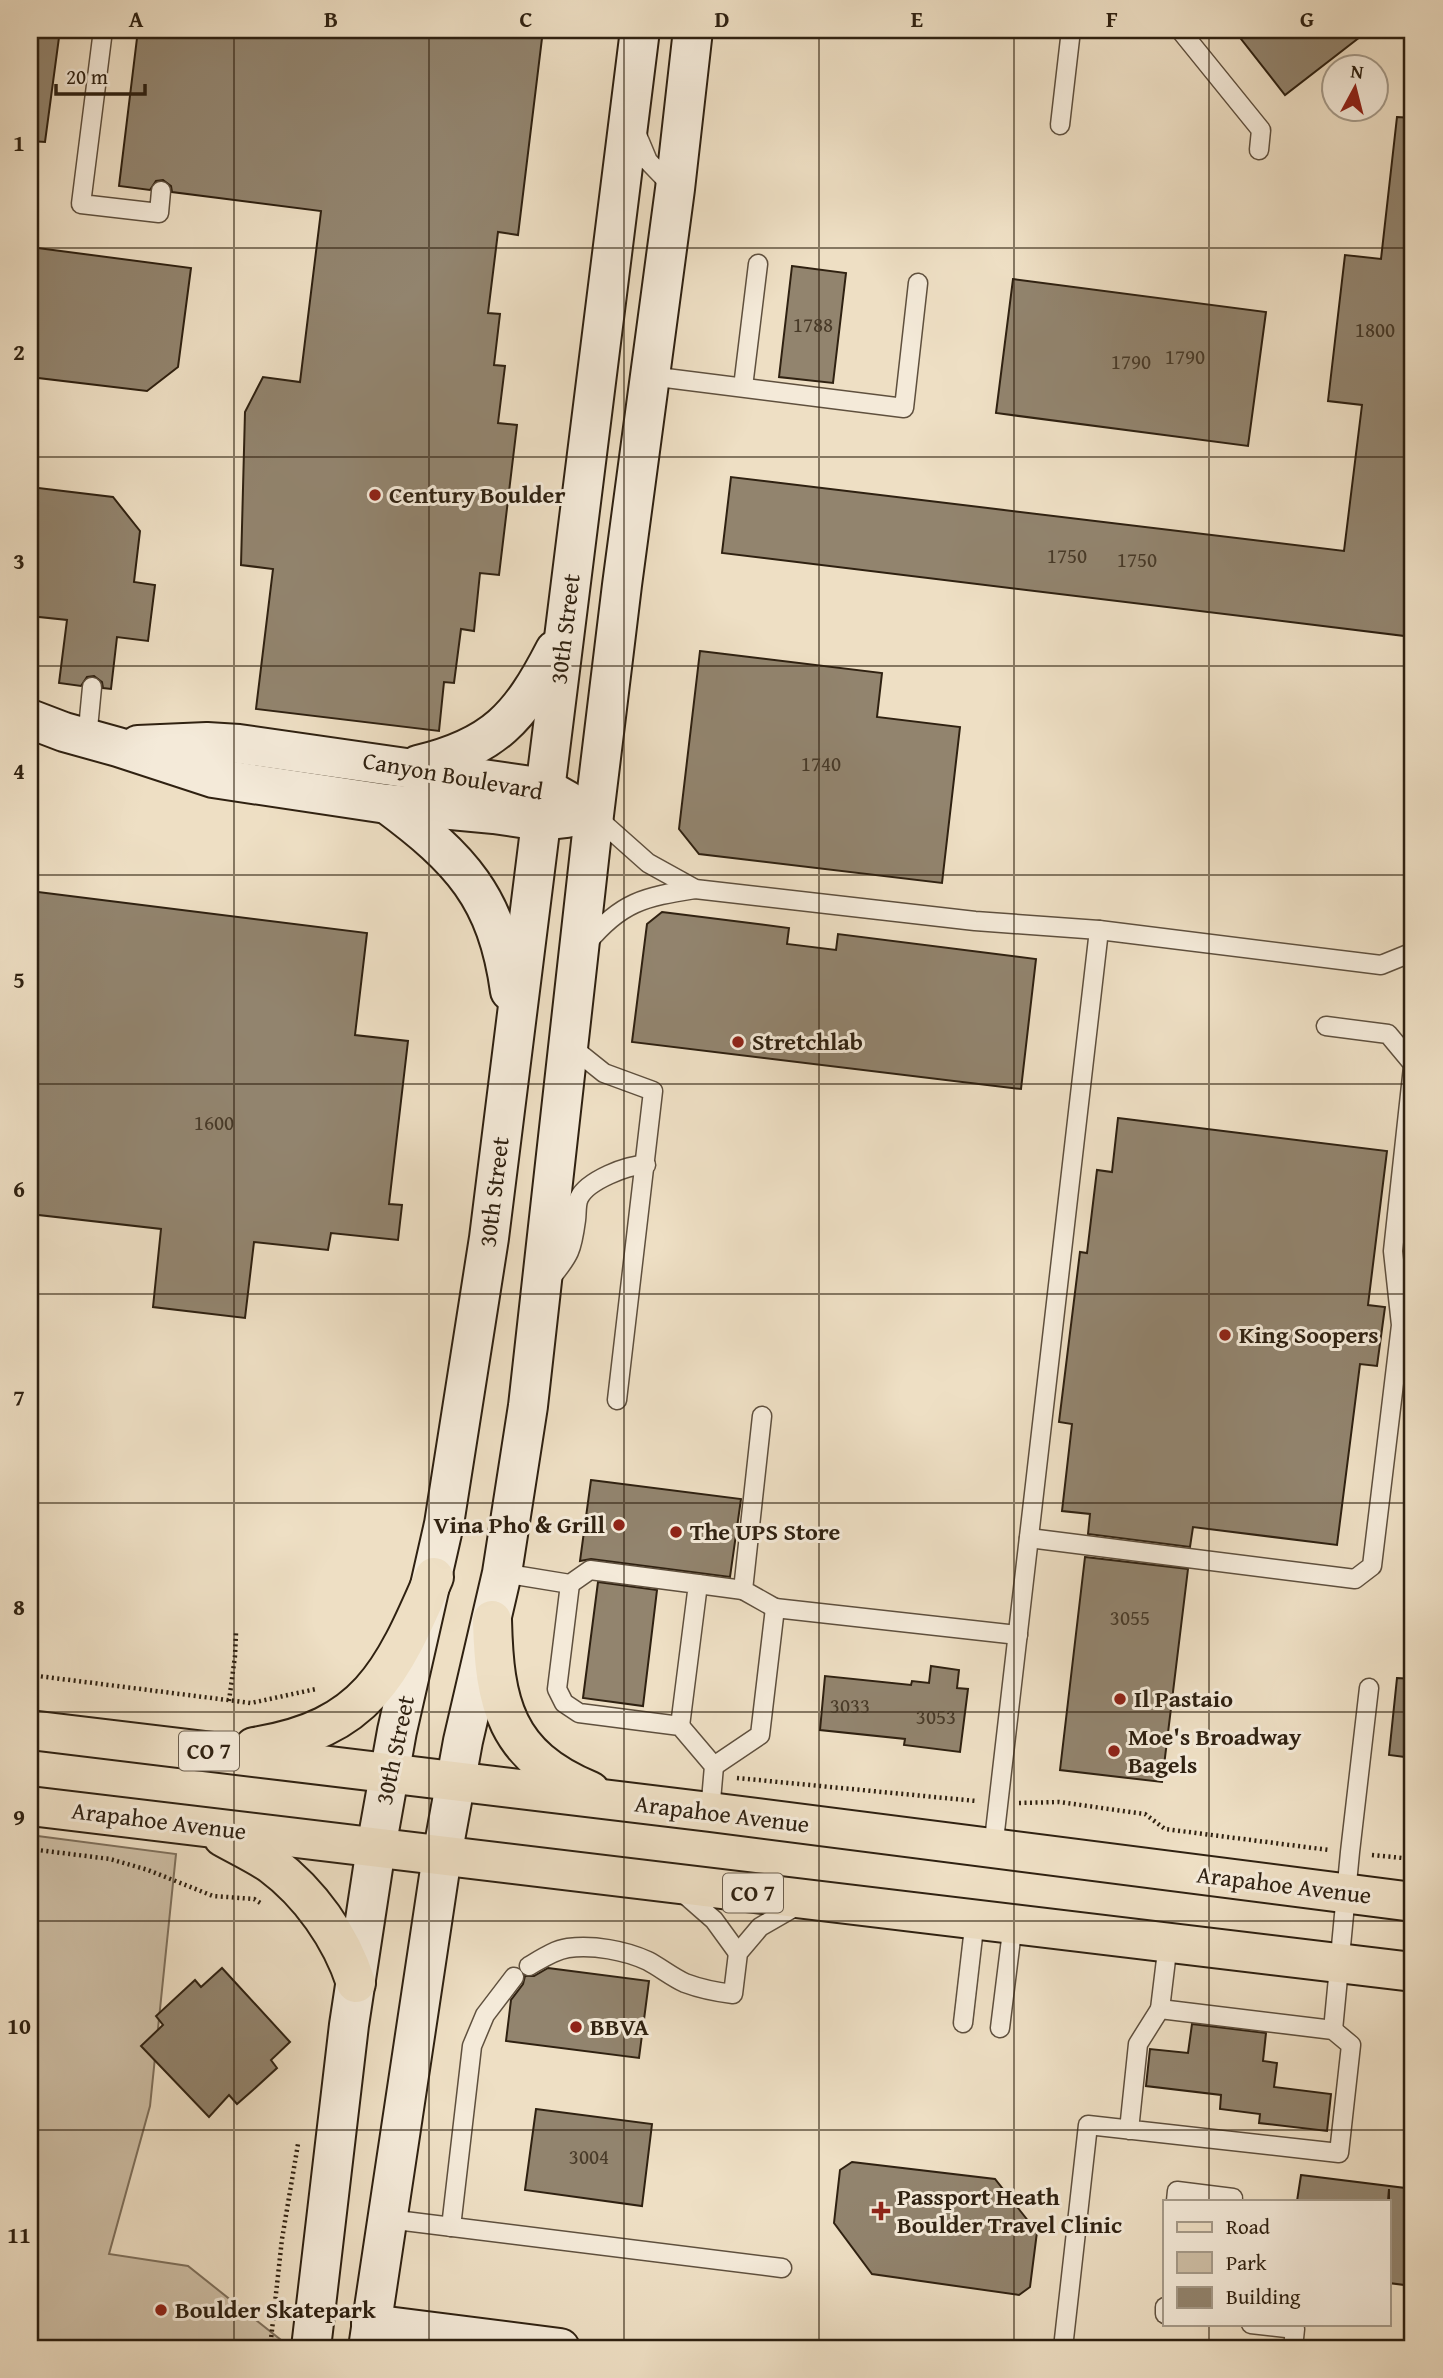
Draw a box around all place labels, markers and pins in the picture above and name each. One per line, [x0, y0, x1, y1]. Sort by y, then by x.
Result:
place label: Century Boulder [389, 477, 565, 512]
marker: Century Boulder [367, 487, 383, 503]
place label: Stretchlab [752, 1024, 863, 1059]
marker: Stretchlab [730, 1034, 746, 1050]
place label: King Soopers [1239, 1317, 1379, 1352]
marker: King Soopers [1217, 1327, 1233, 1343]
place label: Vina Pho & Grill [433, 1507, 606, 1542]
place label: The UPS Store [690, 1514, 841, 1549]
marker: Vina Pho & Grill [611, 1517, 627, 1533]
marker: The UPS Store [668, 1524, 684, 1540]
place label: Il Pastaio [1134, 1681, 1233, 1716]
marker: Il Pastaio [1112, 1691, 1128, 1707]
place label: Moe's Broadway Bagels [1128, 1719, 1302, 1782]
marker: Moe's Broadway Bagels [1106, 1743, 1122, 1759]
place label: BBVA [590, 2009, 649, 2044]
marker: BBVA [568, 2019, 584, 2035]
place label: Passport Heath Boulder Travel Clinic [897, 2179, 1122, 2242]
marker: Passport Heath Boulder Travel Clinic [871, 2201, 891, 2221]
place label: Boulder Skatepark [175, 2292, 376, 2327]
marker: Boulder Skatepark [153, 2302, 169, 2318]

